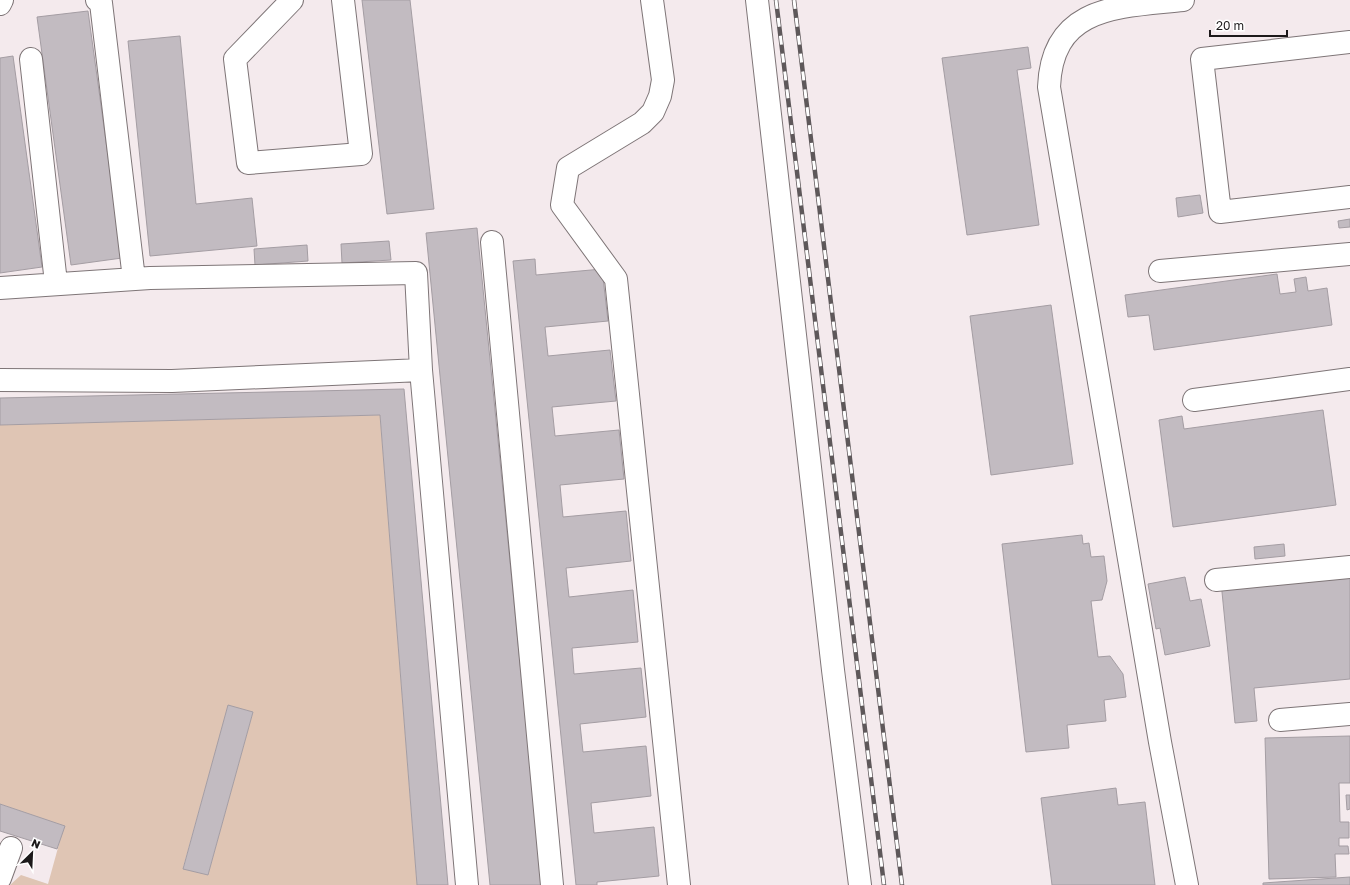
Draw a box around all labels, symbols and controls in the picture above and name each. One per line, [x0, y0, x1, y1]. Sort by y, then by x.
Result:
scale bar [1210, 12, 1287, 38]
text: 20 m [1216, 18, 1244, 33]
north arrow [12, 833, 52, 873]
text: N [30, 836, 43, 851]

